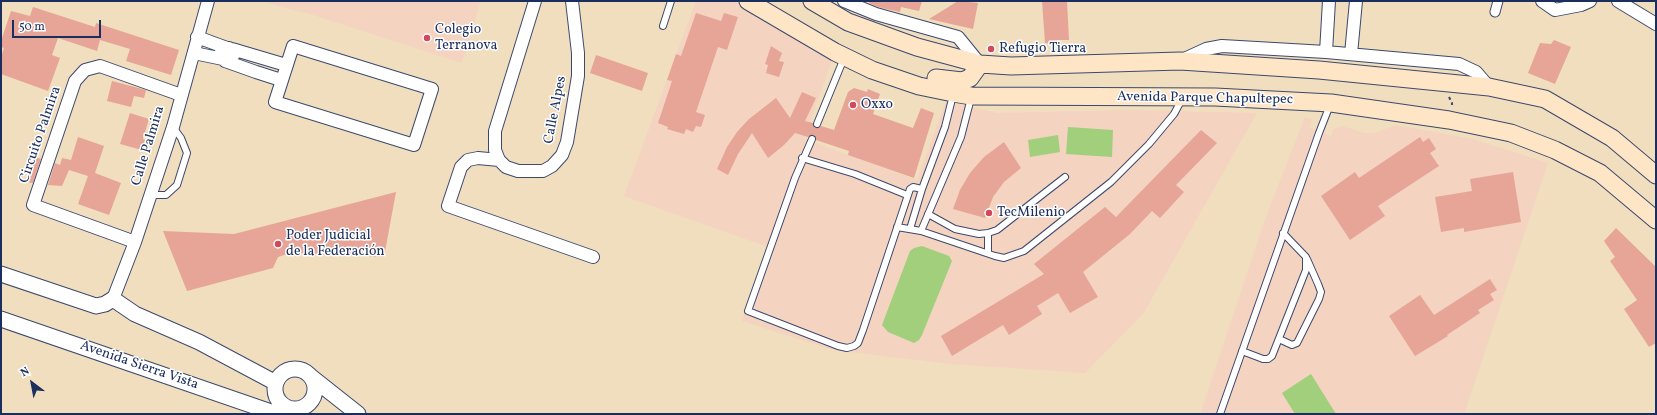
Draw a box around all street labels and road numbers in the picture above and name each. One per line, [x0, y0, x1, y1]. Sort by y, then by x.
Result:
street label: Calle Alpes [541, 75, 571, 145]
street label: Circuito Palmira [17, 84, 65, 186]
street label: Avenida Parque Chapultepec [1117, 89, 1293, 109]
street label: Calle Palmira [129, 104, 169, 188]
street label: Avenida Sierra Vista [78, 338, 200, 394]

